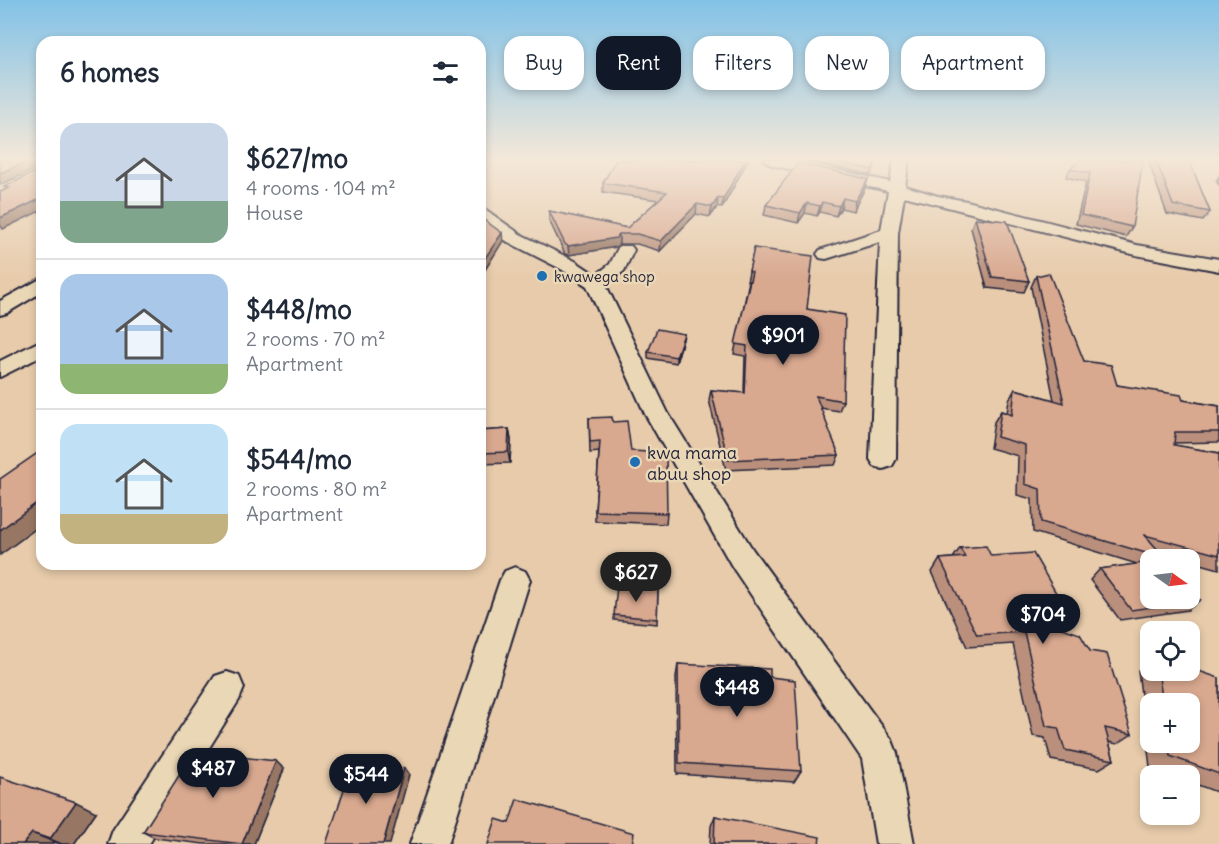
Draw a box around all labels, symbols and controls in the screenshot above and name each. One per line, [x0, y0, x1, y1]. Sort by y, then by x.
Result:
chip: Buy [504, 36, 584, 90]
chip: Rent [596, 36, 681, 90]
chip: Filters [693, 36, 793, 90]
chip: New [805, 36, 889, 90]
chip: Apartment [901, 36, 1045, 90]
text: 6 homes [60, 56, 159, 89]
icon: filters [429, 56, 462, 89]
text: $627/mo [246, 142, 348, 175]
icon: home [108, 147, 180, 219]
text: 4 rooms · 104 m² [246, 175, 396, 200]
text: House [246, 200, 303, 225]
place label: kwawega shop [554, 267, 655, 286]
marker: kwawega shop [535, 269, 549, 283]
text: $448/mo [246, 293, 352, 326]
icon: home [108, 298, 180, 370]
pin: $901 [747, 315, 819, 366]
text: $901 [761, 322, 805, 347]
text: 2 rooms · 70 m² [246, 326, 386, 351]
text: Apartment [246, 351, 343, 376]
place label: kwa mama abuu shop [647, 441, 737, 485]
text: $544/mo [246, 443, 352, 476]
icon: home [108, 448, 180, 520]
marker: kwa mama abuu shop [628, 455, 642, 469]
text: 2 rooms · 80 m² [246, 476, 387, 501]
text: Apartment [246, 501, 343, 526]
north arrow [1140, 549, 1200, 609]
map controls [1140, 549, 1200, 825]
pin: $627 [600, 552, 672, 603]
text: $627 [614, 559, 658, 584]
pin: $704 [1007, 594, 1079, 645]
text: $704 [1020, 601, 1066, 626]
button: locate [1140, 621, 1200, 681]
pin: $448 [701, 667, 773, 718]
text: $448 [714, 674, 760, 699]
button: + [1140, 693, 1200, 753]
pin: $487 [177, 748, 249, 799]
pin: $544 [330, 754, 402, 805]
text: $487 [191, 755, 235, 780]
text: $544 [343, 761, 389, 786]
button: − [1140, 765, 1200, 825]

